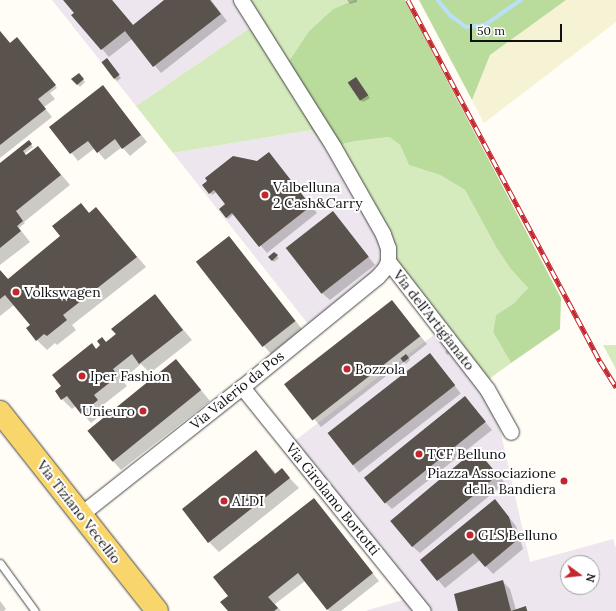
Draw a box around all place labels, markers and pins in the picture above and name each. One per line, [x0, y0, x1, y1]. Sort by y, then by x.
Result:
place label: Valbelluna 2 Cash&Carry [273, 179, 363, 212]
marker: Valbelluna 2 Cash&Carry [260, 190, 270, 200]
place label: Volkswagen [24, 284, 101, 300]
marker: Volkswagen [11, 287, 21, 297]
place label: Bozzola [355, 361, 405, 377]
marker: Bozzola [342, 364, 352, 374]
place label: Iper Fashion [90, 368, 170, 384]
marker: Iper Fashion [77, 371, 87, 381]
place label: Unieuro [82, 403, 135, 419]
marker: Unieuro [138, 406, 148, 416]
place label: TCF Belluno [427, 446, 506, 462]
marker: TCF Belluno [414, 449, 424, 459]
place label: Piazza Associazione della Bandiera [427, 465, 556, 498]
marker: Piazza Associazione della Bandiera [559, 476, 569, 486]
place label: ALDI [232, 493, 264, 509]
marker: ALDI [219, 496, 229, 506]
place label: GLS Belluno [478, 527, 557, 543]
marker: GLS Belluno [465, 530, 475, 540]

